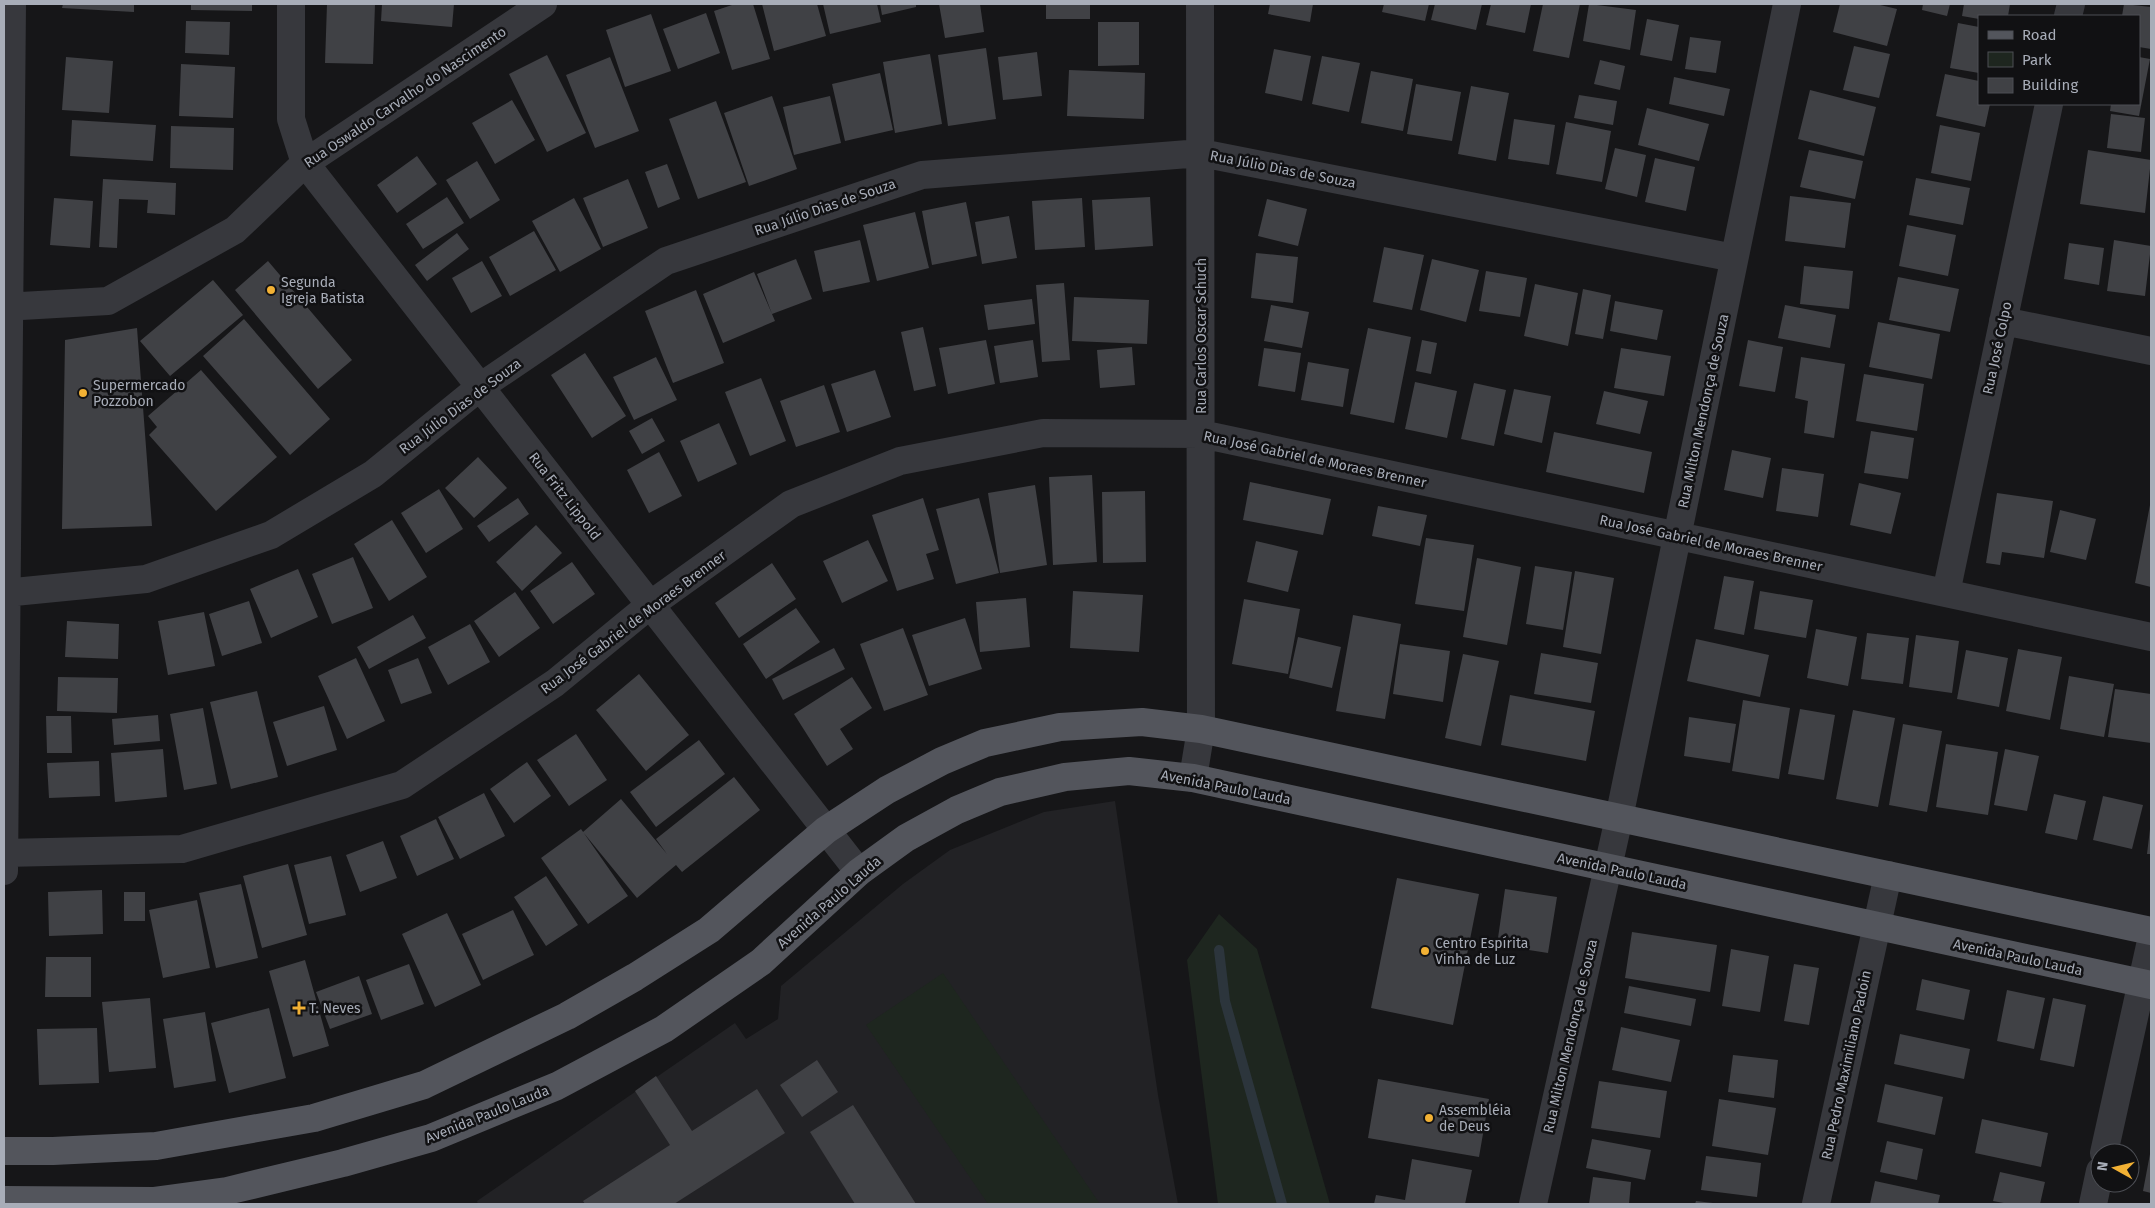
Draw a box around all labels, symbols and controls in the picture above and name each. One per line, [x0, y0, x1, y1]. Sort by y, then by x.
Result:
legend [1978, 15, 2140, 105]
street label: Rua Oswaldo Carvalho do Nascimento [301, 23, 510, 172]
text: Road [2022, 26, 2057, 44]
text: Park [2022, 51, 2052, 69]
text: Building [2022, 76, 2078, 94]
street label: Rua Júlio Dias de Souza [1209, 147, 1357, 192]
street label: Rua Júlio Dias de Souza [752, 175, 898, 240]
street label: Rua Carlos Oscar Schuch [1193, 258, 1210, 414]
place label: Segunda Igreja Batista [281, 274, 365, 307]
marker: Segunda Igreja Batista [265, 284, 277, 296]
street label: Rua José Colpo [1979, 300, 2016, 396]
street label: Rua Milton Mendonça de Souza [1675, 312, 1732, 510]
street label: Rua Júlio Dias de Souza [396, 355, 525, 458]
place label: Supermercado Pozzobon [93, 377, 185, 410]
marker: Supermercado Pozzobon [77, 387, 89, 399]
street label: Rua José Gabriel de Moraes Brenner [1202, 428, 1429, 492]
street label: Rua Fritz Lippold [525, 449, 604, 544]
street label: Rua José Gabriel de Moraes Brenner [1598, 512, 1825, 576]
street label: Rua José Gabriel de Moraes Brenner [537, 547, 730, 698]
street label: Avenida Paulo Lauda [1160, 767, 1292, 808]
street label: Avenida Paulo Lauda [1556, 849, 1688, 894]
street label: Avenida Paulo Lauda [774, 853, 885, 952]
place label: Centro Espírita Vinha de Luz [1435, 935, 1528, 968]
street label: Avenida Paulo Lauda [1952, 935, 2084, 980]
street label: Rua Milton Mendonça de Souza [1540, 938, 1601, 1135]
marker: Centro Espírita Vinha de Luz [1419, 945, 1431, 957]
street label: Rua Pedro Maximiliano Padoin [1818, 969, 1875, 1161]
place label: T. Neves [309, 1000, 361, 1017]
marker: T. Neves [293, 1002, 305, 1014]
street label: Avenida Paulo Lauda [423, 1082, 552, 1147]
place label: Assembléia de Deus [1439, 1102, 1511, 1135]
marker: Assembléia de Deus [1423, 1112, 1435, 1124]
north arrow [2090, 1143, 2140, 1193]
text: N [2094, 1160, 2112, 1172]

